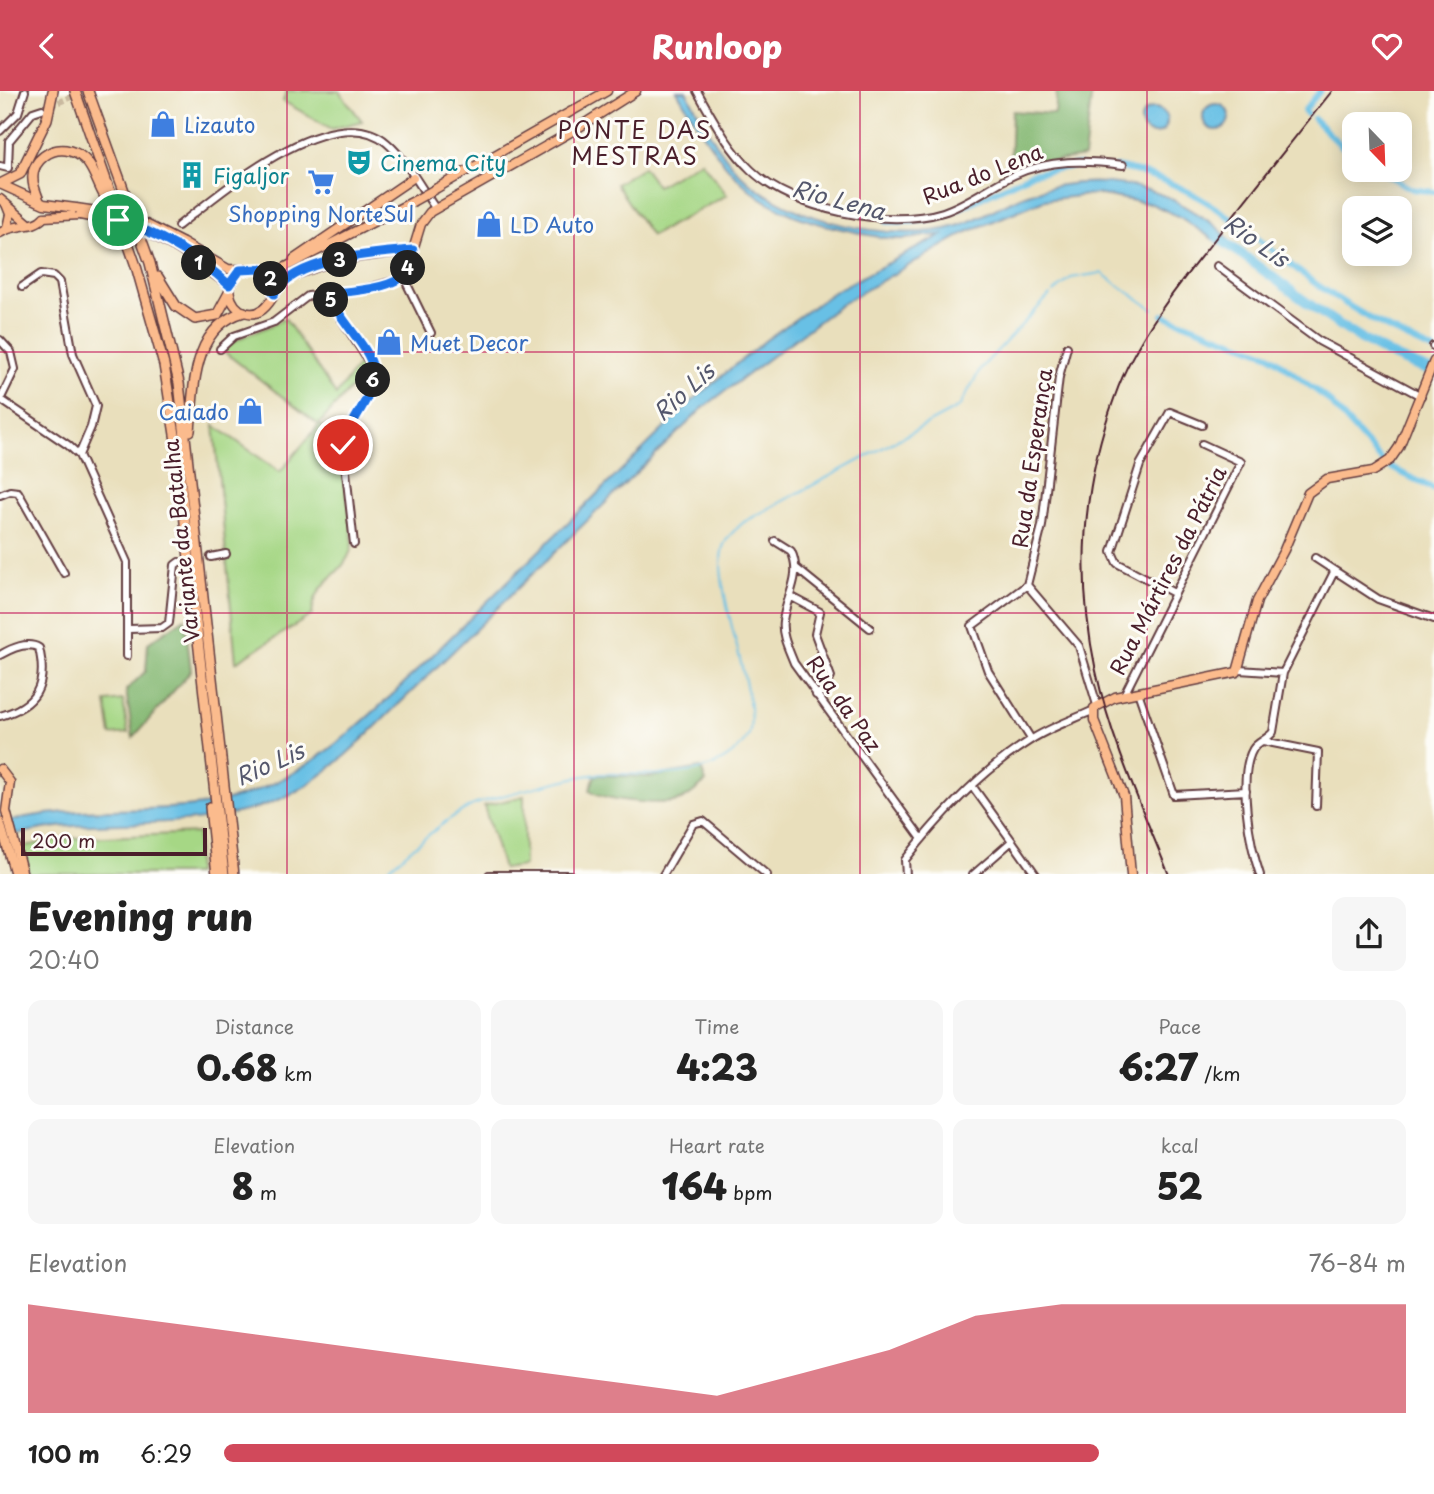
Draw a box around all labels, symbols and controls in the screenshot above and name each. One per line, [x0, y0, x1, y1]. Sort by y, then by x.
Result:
text: Runloop [652, 22, 782, 70]
icon: back [28, 27, 66, 65]
icon: heart [1368, 27, 1406, 65]
place label: Lizauto [184, 108, 255, 140]
shop icon: Lizauto [148, 109, 178, 139]
district label: PONTE DAS MESTRAS [558, 112, 712, 173]
north arrow [1342, 112, 1412, 182]
map controls [1342, 112, 1412, 266]
street label: Rua do Lena [917, 134, 1047, 212]
place label: Cinema City [380, 146, 506, 178]
theatre icon: Cinema City [344, 147, 374, 177]
place label: Figaljor [213, 159, 290, 191]
building icon: Figaljor [177, 160, 207, 190]
supermarket icon: Shopping NorteSul [306, 167, 336, 197]
water label: Rio Lena [789, 170, 890, 228]
pin [88, 190, 148, 250]
button: layers [1342, 196, 1412, 266]
place label: Shopping NorteSul [228, 197, 414, 229]
icon: arrive [99, 201, 137, 239]
water label: Rio Lis [1217, 205, 1298, 276]
place label: LD Auto [510, 208, 594, 240]
shop icon: LD Auto [474, 209, 504, 239]
pin: 3 [322, 243, 358, 277]
pin: 1 [182, 245, 216, 281]
text: 3 [333, 245, 346, 273]
text: 1 [194, 248, 203, 276]
pin: 4 [390, 251, 426, 285]
text: 4 [401, 253, 414, 281]
pin: 2 [254, 261, 288, 297]
text: 2 [264, 264, 277, 292]
pin: 5 [314, 283, 348, 318]
text: 5 [324, 285, 337, 313]
place label: Muet Decor [410, 326, 528, 358]
shop icon: Muet Decor [374, 327, 404, 357]
water label: Rio Lis [645, 352, 723, 428]
pin: 6 [356, 363, 390, 397]
text: 6 [366, 365, 379, 393]
street label: Rua da Esperança [1003, 366, 1059, 550]
place label: Caiado [159, 395, 229, 427]
shop icon: Caiado [235, 396, 265, 426]
pin [313, 415, 373, 475]
icon: check [324, 426, 362, 464]
street label: Variante da Batalha [153, 438, 207, 644]
street label: Rua Mártires da Pátria [1100, 459, 1234, 680]
street label: Rua da Paz [800, 648, 890, 758]
water label: Rio Lis [229, 731, 311, 794]
scale bar [21, 825, 206, 857]
text: 200 m [32, 826, 95, 854]
text: Evening run [28, 887, 253, 944]
button: share [1332, 897, 1406, 971]
text: 20:40 [28, 942, 99, 977]
text: Distance [214, 1012, 294, 1040]
text: Time [695, 1012, 739, 1040]
text: Pace [1158, 1012, 1201, 1040]
text: 0.68 [196, 1040, 278, 1093]
text: 4:23 [676, 1040, 758, 1093]
text: 6:27 [1119, 1040, 1198, 1093]
text: km [278, 1059, 313, 1087]
text: /km [1198, 1059, 1241, 1087]
text: Elevation [213, 1131, 295, 1159]
text: Heart rate [669, 1131, 765, 1159]
text: kcal [1161, 1131, 1199, 1159]
text: 8 [232, 1159, 254, 1212]
text: 164 [661, 1159, 727, 1212]
text: 52 [1157, 1159, 1202, 1212]
text: m [254, 1178, 277, 1206]
text: bpm [727, 1178, 773, 1206]
text: Elevation [28, 1245, 127, 1280]
text: 76–84 m [1309, 1245, 1406, 1280]
text: 100 m [28, 1436, 100, 1471]
text: 6:29 [140, 1436, 192, 1471]

